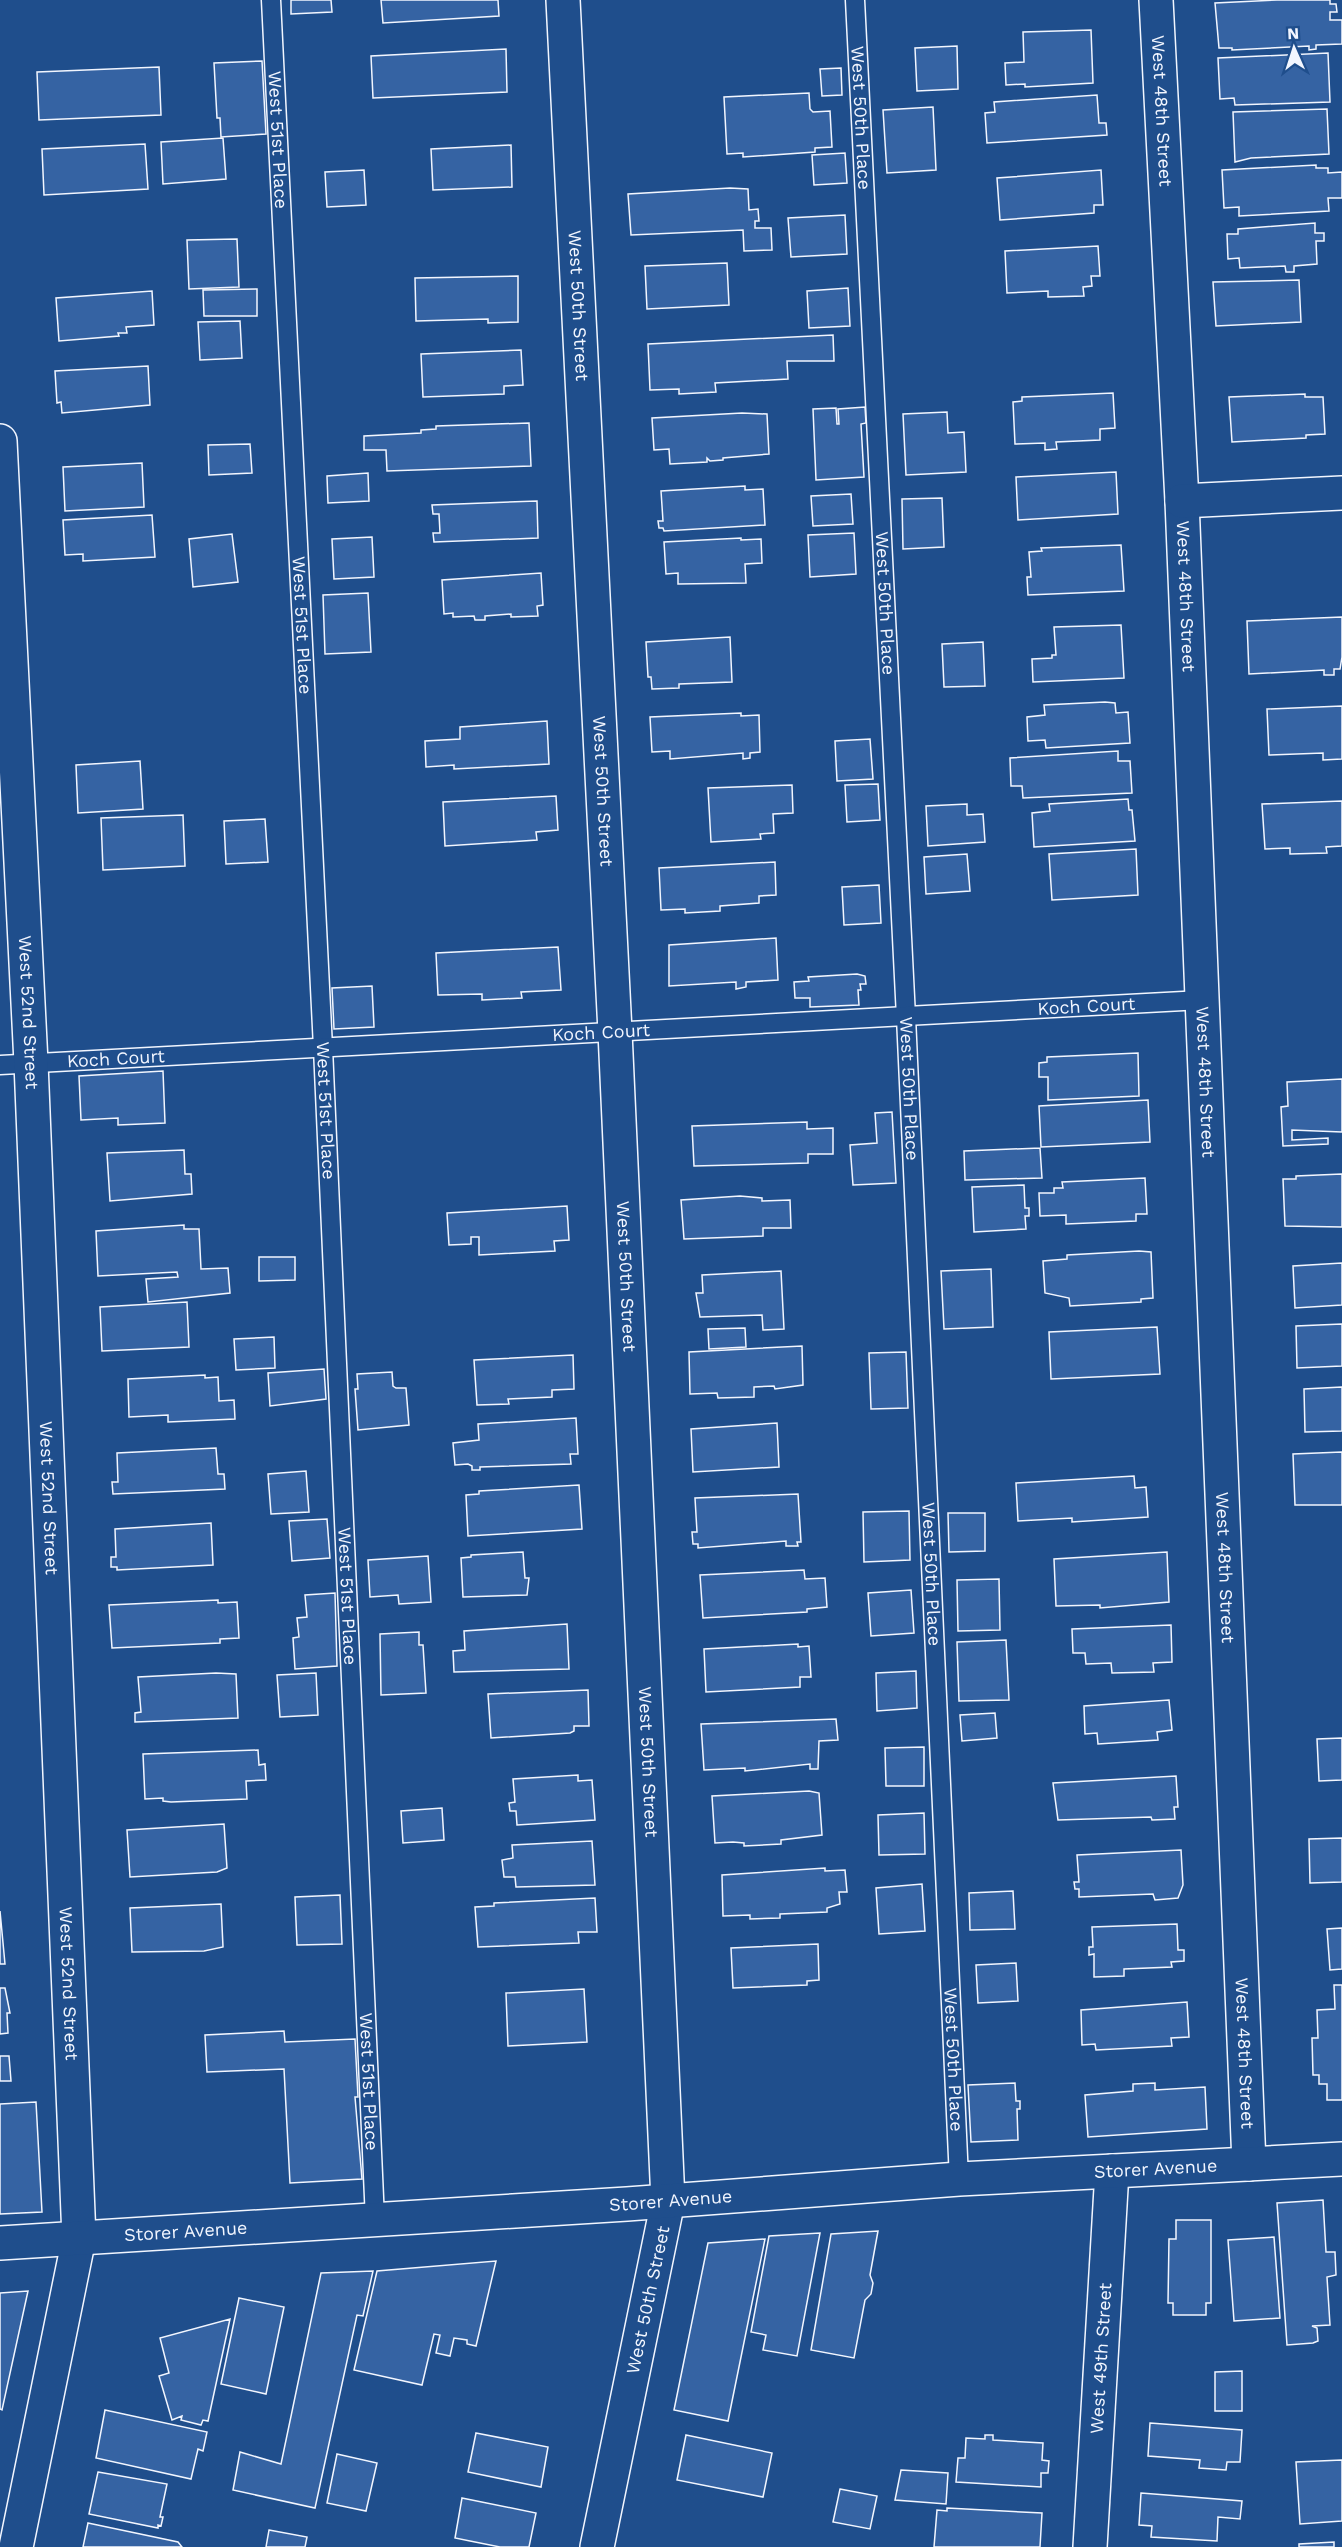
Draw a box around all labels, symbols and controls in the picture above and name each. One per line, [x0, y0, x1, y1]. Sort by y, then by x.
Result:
north arrow [1264, 18, 1324, 78]
text: N [1287, 24, 1300, 43]
street label: West 48th Street [1148, 35, 1177, 187]
street label: West 50th Place [847, 45, 876, 190]
street label: West 51st Place [265, 70, 292, 209]
street label: West 50th Street [565, 230, 593, 382]
street label: West 48th Street [1173, 520, 1200, 673]
street label: West 50th Place [872, 531, 900, 676]
street label: West 51st Place [289, 556, 316, 695]
street label: West 50th Street [589, 715, 618, 867]
street label: West 52nd Street [15, 935, 43, 1090]
street label: Koch Court [1037, 993, 1136, 1019]
street label: West 48th Street [1192, 1006, 1219, 1158]
street label: West 50th Place [896, 1016, 924, 1161]
street label: Koch Court [552, 1019, 651, 1045]
street label: West 51st Place [313, 1041, 340, 1180]
street label: Koch Court [66, 1045, 166, 1071]
street label: West 50th Street [613, 1201, 641, 1353]
street label: West 52nd Street [36, 1420, 63, 1576]
street label: West 48th Street [1212, 1491, 1239, 1644]
street label: West 50th Place [918, 1502, 946, 1647]
street label: West 51st Place [334, 1527, 361, 1666]
street label: West 50th Street [635, 1686, 663, 1838]
street label: West 52nd Street [55, 1906, 83, 2061]
street label: West 48th Street [1231, 1977, 1259, 2130]
street label: West 50th Place [940, 1987, 968, 2132]
street label: West 51st Place [356, 2012, 383, 2151]
street label: Storer Avenue [1093, 2155, 1218, 2182]
street label: Storer Avenue [608, 2185, 733, 2215]
street label: Storer Avenue [123, 2217, 248, 2245]
street label: West 50th Street [622, 2223, 674, 2376]
street label: West 49th Street [1086, 2282, 1115, 2434]

